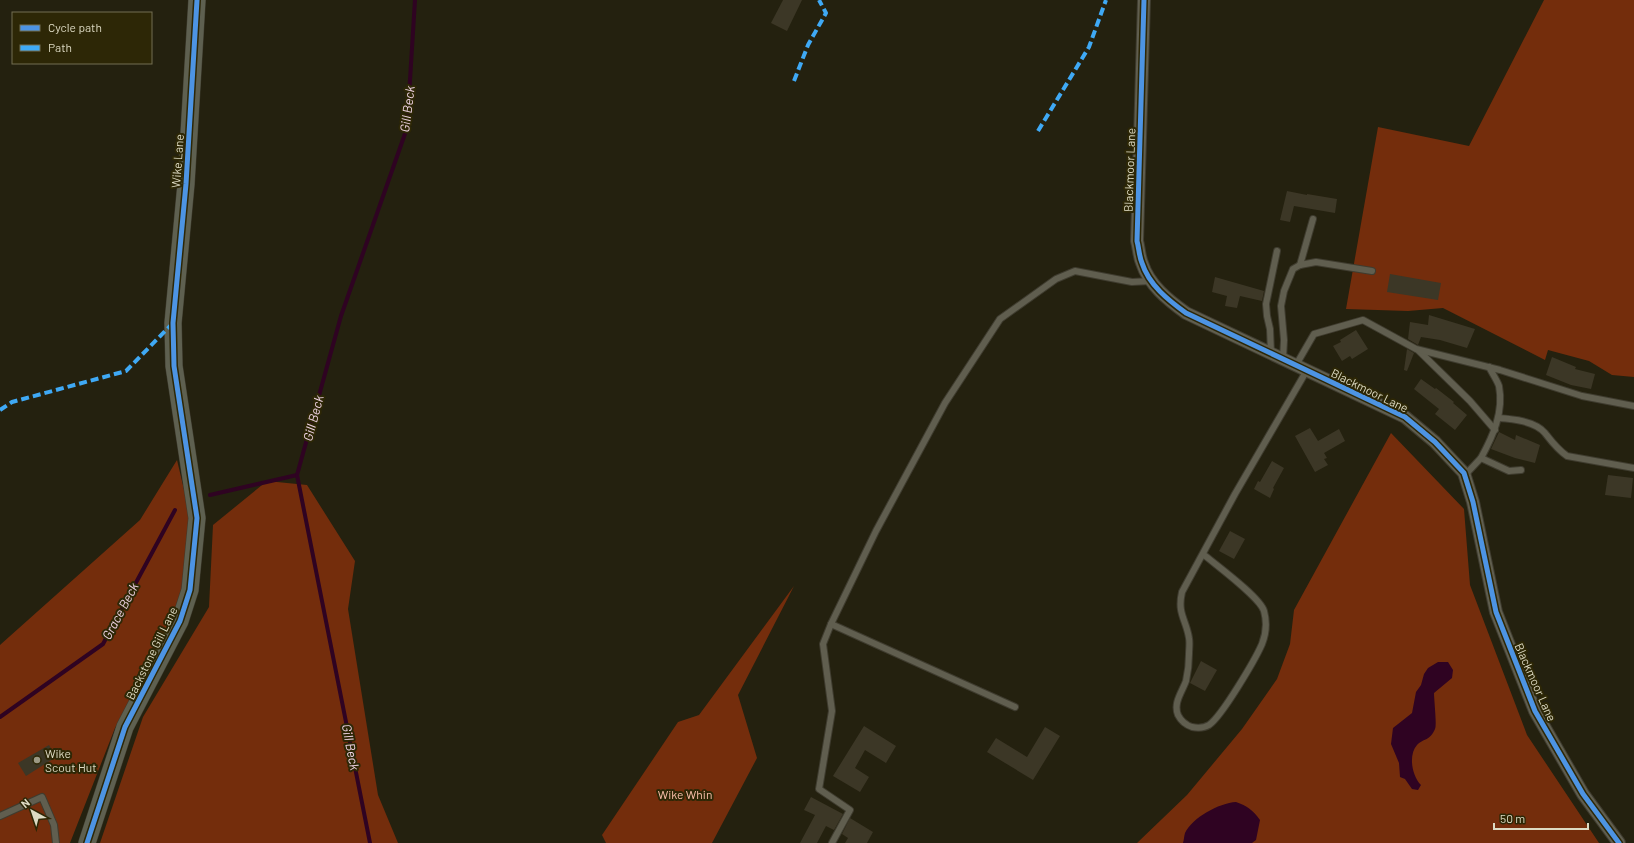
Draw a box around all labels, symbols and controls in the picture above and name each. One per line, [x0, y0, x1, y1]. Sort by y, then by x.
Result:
legend [12, 12, 152, 64]
text: Cycle path [48, 20, 102, 34]
text: Path [48, 40, 72, 54]
water label: Gill Beck [396, 84, 418, 133]
street label: Blackmoor Lane [1121, 128, 1137, 212]
street label: Wike Lane [168, 134, 186, 188]
street label: Blackmoor Lane [1329, 365, 1411, 415]
water label: Gill Beck [299, 393, 327, 443]
water label: Grace Beck [98, 579, 142, 642]
street label: Backstone Gill Lane [122, 604, 180, 702]
street label: Blackmoor Lane [1513, 641, 1559, 723]
water label: Gill Beck [339, 723, 363, 772]
place label: Wike Scout Hut [45, 746, 97, 774]
marker: Wike Scout Hut [32, 755, 42, 765]
park label: Wike Whin [658, 787, 712, 801]
north arrow [12, 791, 52, 831]
text: N [18, 796, 32, 810]
scale bar [1494, 805, 1588, 831]
text: 50 m [1500, 811, 1525, 825]

